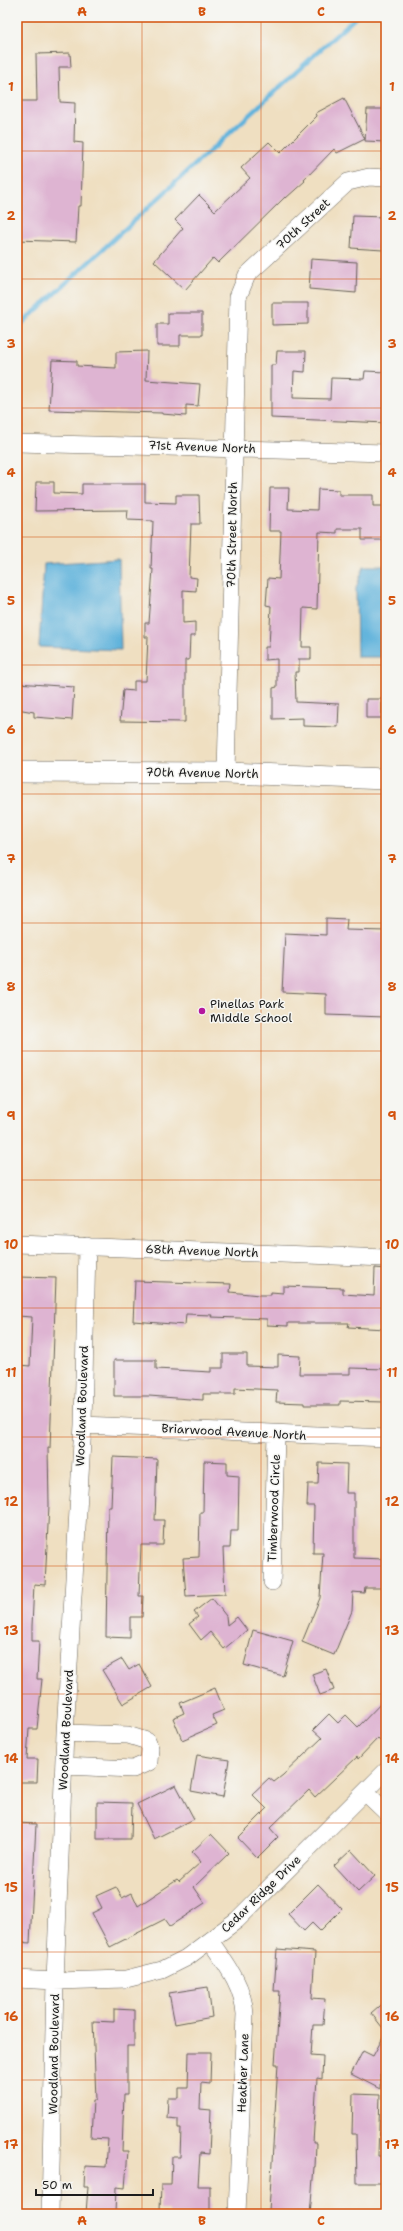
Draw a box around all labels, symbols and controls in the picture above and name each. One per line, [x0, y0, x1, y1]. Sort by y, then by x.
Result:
text: A [77, 3, 87, 20]
text: B [198, 3, 206, 20]
text: C [317, 3, 325, 20]
text: 1 [8, 78, 14, 95]
text: 1 [389, 78, 395, 95]
street label: 70th Street [273, 195, 333, 253]
text: 2 [6, 207, 16, 224]
text: 2 [387, 207, 397, 224]
text: 3 [6, 335, 16, 352]
text: 3 [387, 335, 397, 352]
street label: 71st Avenue North [148, 437, 256, 457]
text: 4 [6, 464, 16, 481]
text: 4 [387, 464, 397, 481]
street label: 70th Street North [223, 482, 241, 588]
text: 5 [7, 592, 15, 609]
text: 5 [388, 592, 396, 609]
text: 6 [6, 721, 16, 738]
text: 6 [387, 721, 397, 738]
street label: 70th Avenue North [145, 764, 259, 782]
text: 7 [6, 850, 16, 867]
text: 7 [387, 850, 397, 867]
text: 8 [6, 978, 16, 995]
text: 8 [387, 978, 397, 995]
place label: Pinellas Park Middle School [210, 996, 292, 1026]
marker: Pinellas Park Middle School [197, 1006, 207, 1016]
text: 9 [6, 1107, 16, 1124]
text: 9 [387, 1107, 397, 1124]
text: 10 [4, 1236, 18, 1253]
text: 10 [385, 1236, 399, 1253]
street label: 68th Avenue North [145, 1241, 259, 1261]
street label: Woodland Boulevard [72, 1345, 92, 1467]
text: 11 [5, 1364, 17, 1381]
text: 11 [386, 1364, 398, 1381]
street label: Briarwood Avenue North [161, 1420, 307, 1444]
street label: Timberwood Circle [264, 1453, 284, 1562]
text: 12 [4, 1493, 18, 1510]
text: 12 [385, 1493, 399, 1510]
text: 13 [4, 1622, 18, 1639]
text: 13 [385, 1622, 399, 1639]
street label: Woodland Boulevard [55, 1669, 77, 1791]
text: 14 [4, 1750, 18, 1767]
text: 14 [385, 1750, 399, 1767]
street label: Cedar Ridge Drive [218, 1852, 304, 1936]
text: 15 [4, 1879, 18, 1896]
text: 15 [385, 1879, 399, 1896]
street label: Woodland Boulevard [45, 1993, 63, 2115]
text: 16 [4, 2008, 18, 2025]
text: 16 [385, 2008, 399, 2025]
street label: Heather Lane [234, 2033, 252, 2113]
text: 17 [4, 2136, 18, 2153]
text: 17 [385, 2136, 399, 2153]
scale bar [36, 2171, 153, 2197]
text: 50 m [42, 2177, 72, 2193]
text: A [77, 2212, 87, 2229]
text: B [198, 2212, 206, 2229]
text: C [317, 2212, 325, 2229]

